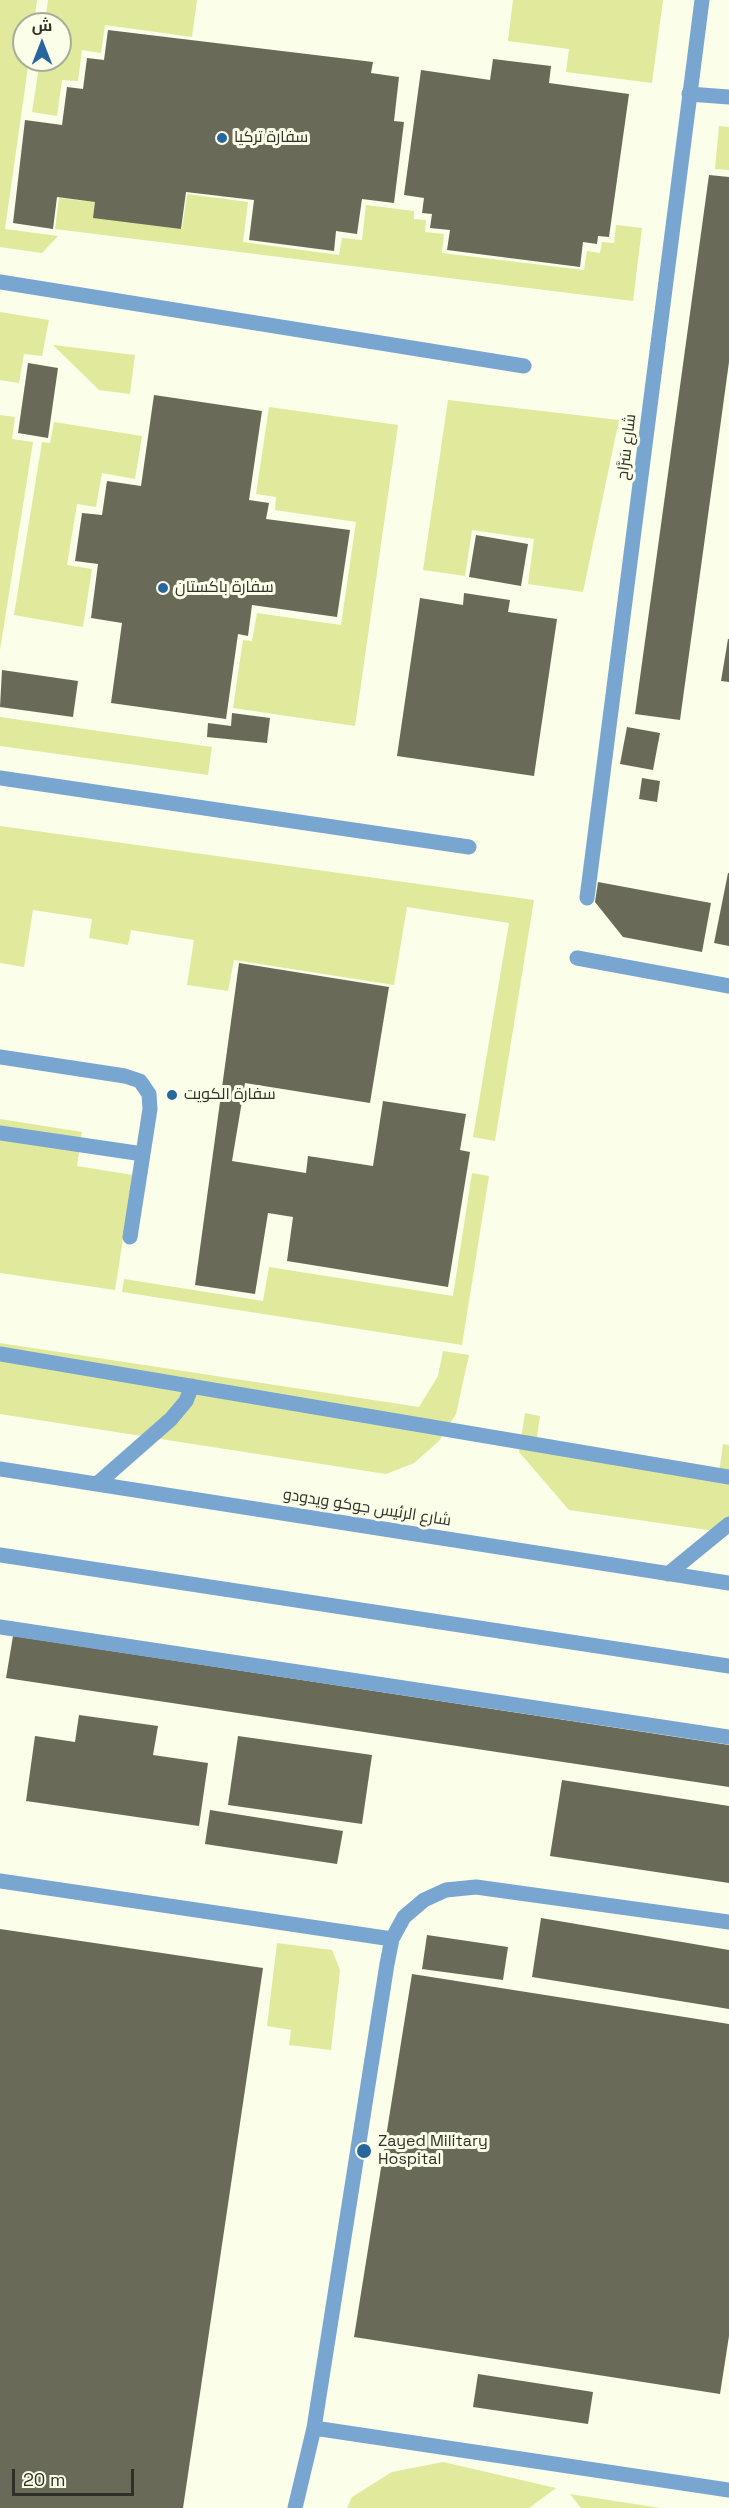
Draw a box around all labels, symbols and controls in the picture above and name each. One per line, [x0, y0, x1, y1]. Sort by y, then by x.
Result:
north arrow [12, 12, 72, 72]
text: ش [32, 15, 52, 36]
place label: سفارة تركيا [234, 128, 308, 148]
marker: سفارة تركيا [215, 131, 229, 145]
street label: شارع سَرَّاح [613, 413, 641, 481]
place label: سفارة باكستان [175, 578, 274, 598]
marker: سفارة باكستان [156, 581, 170, 595]
place label: سفارة الكويت [184, 1085, 276, 1105]
marker: سفارة الكويت [165, 1088, 179, 1102]
street label: شارع الرئيس جوكو ويدودو [282, 1485, 452, 1531]
place label: Zayed Military Hospital [378, 2132, 488, 2170]
marker: Zayed Military Hospital [355, 2142, 373, 2160]
scale bar [15, 2457, 136, 2495]
text: 20 m [23, 2468, 66, 2491]

